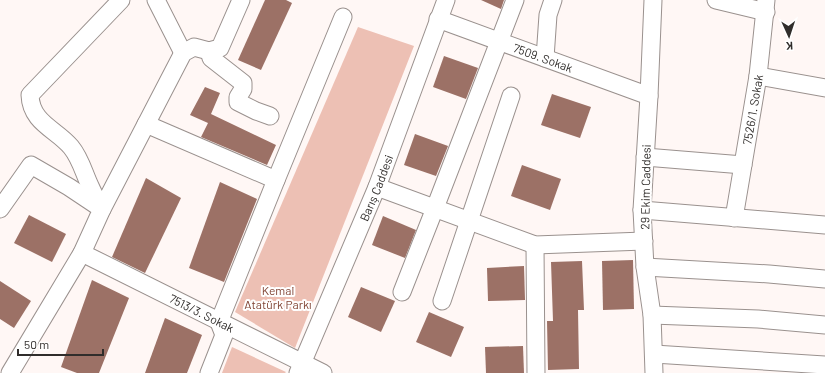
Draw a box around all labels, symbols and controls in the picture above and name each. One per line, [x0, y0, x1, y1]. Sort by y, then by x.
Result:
north arrow [769, 16, 809, 56]
street label: 7509. Sokak [512, 40, 575, 75]
text: K [786, 40, 793, 53]
street label: 7526/1. Sokak [740, 73, 765, 146]
street label: 29 Ekim Caddesi [637, 144, 653, 230]
street label: Barış Caddesi [356, 153, 395, 223]
park label: Kemal Atatürk Parkı [244, 283, 312, 311]
street label: 7513/3. Sokak [167, 291, 237, 335]
scale bar [18, 331, 103, 357]
text: 50 m [24, 337, 49, 351]

